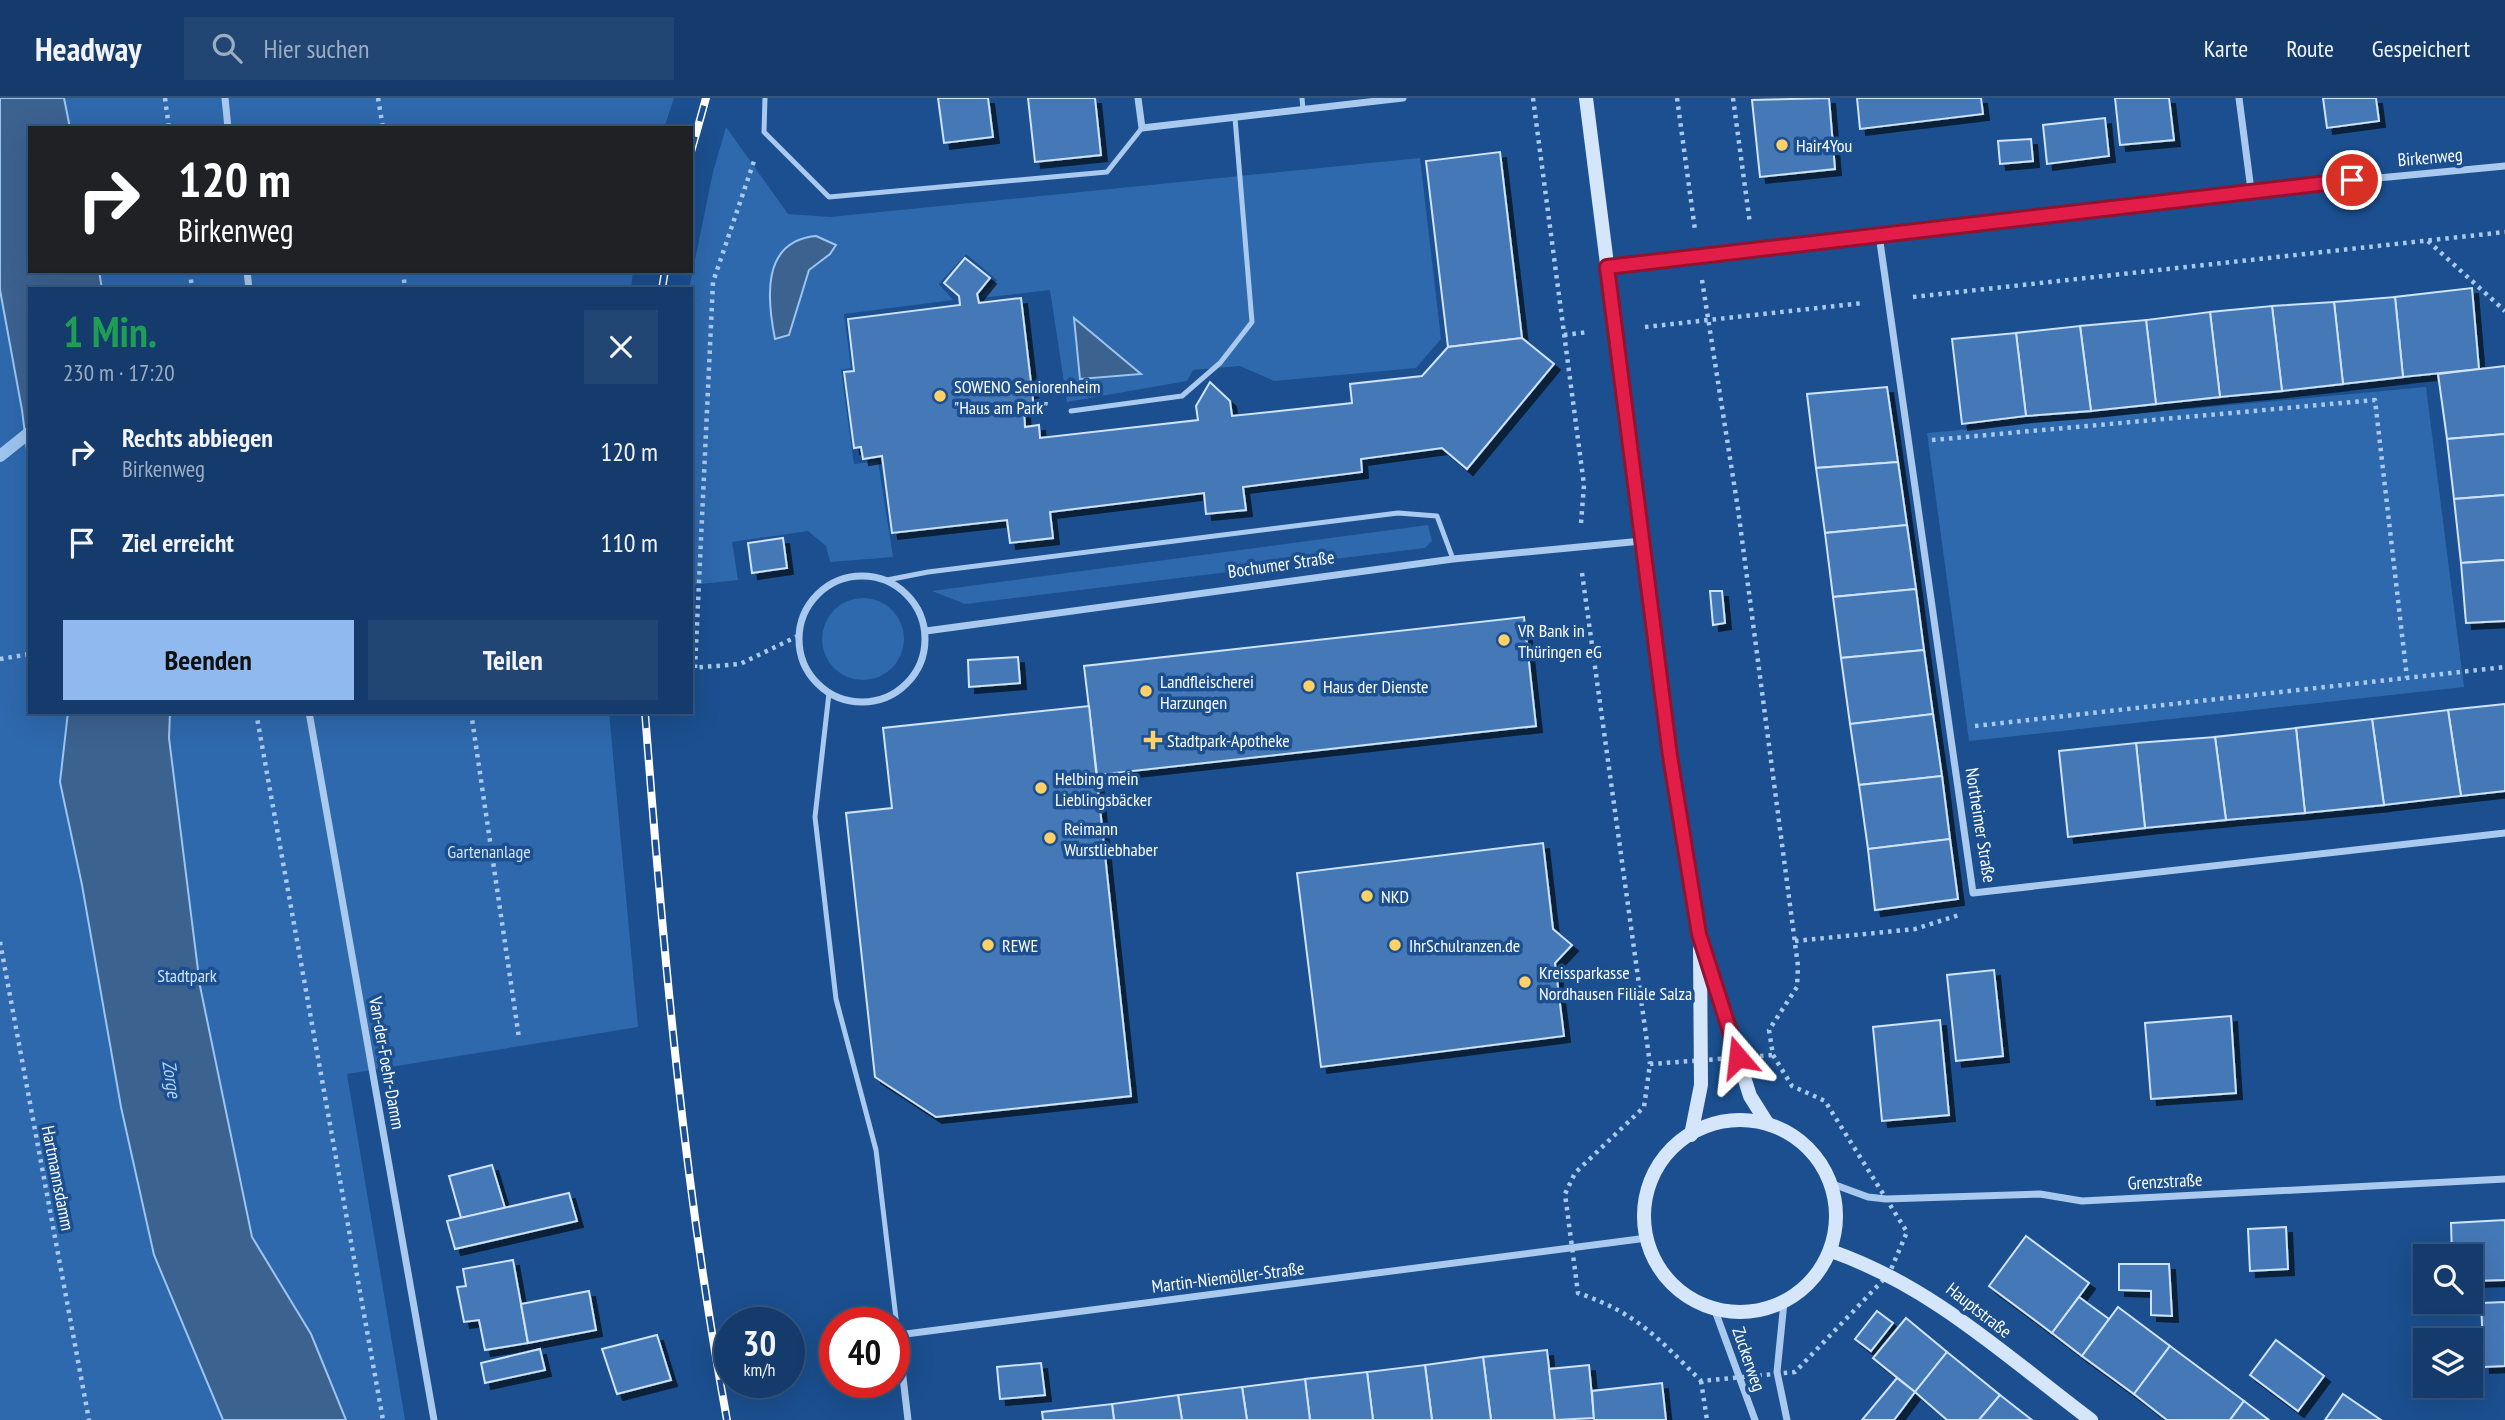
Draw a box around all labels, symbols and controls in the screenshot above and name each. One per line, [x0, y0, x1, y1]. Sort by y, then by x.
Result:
search box [184, 17, 674, 80]
text: Headway [35, 27, 142, 70]
icon: search [208, 29, 246, 67]
text: Hier suchen [264, 32, 369, 65]
text: Karte [2204, 33, 2248, 64]
text: Route [2286, 33, 2334, 64]
text: Gespeichert [2372, 33, 2470, 64]
place label: Hair4You [1796, 134, 1852, 157]
marker: Hair4You [1774, 137, 1790, 153]
street label: Birkenweg [2397, 143, 2463, 171]
text: 120 m [178, 147, 291, 211]
pin [2322, 150, 2382, 210]
icon: right [63, 154, 154, 245]
icon: arrive [2333, 161, 2371, 199]
text: Birkenweg [178, 209, 294, 251]
text: 1 Min. [63, 304, 157, 359]
button: close [584, 310, 658, 384]
text: 230 m · 17:20 [63, 358, 175, 387]
place label: SOWENO Seniorenheim "Haus am Park" [954, 375, 1100, 419]
marker: SOWENO Seniorenheim "Haus am Park" [932, 388, 948, 404]
text: Rechts abbiegen [122, 421, 273, 454]
icon: right [63, 433, 101, 471]
text: 120 m [600, 435, 658, 468]
text: Birkenweg [122, 454, 205, 483]
icon: arrive [63, 524, 101, 562]
text: Ziel erreicht [122, 526, 234, 559]
text: 110 m [600, 526, 658, 559]
street label: Bochumer Straße [1226, 545, 1336, 583]
place label: VR Bank in Thüringen eG [1517, 619, 1602, 663]
button: Beenden [63, 620, 354, 700]
button: Teilen [368, 620, 658, 700]
marker: VR Bank in Thüringen eG [1496, 632, 1512, 648]
place label: Landfleischerei Harzungen [1160, 670, 1254, 714]
place label: Haus der Dienste [1323, 675, 1429, 698]
marker: Haus der Dienste [1301, 678, 1317, 694]
marker: Landfleischerei Harzungen [1138, 683, 1154, 699]
place label: Stadtpark-Apotheke [1167, 729, 1290, 752]
marker: Stadtpark-Apotheke [1145, 732, 1161, 748]
street label: Northeimer Straße [1961, 766, 2001, 884]
place label: Helbing mein Lieblingsbäcker [1055, 767, 1152, 811]
marker: Helbing mein Lieblingsbäcker [1033, 780, 1049, 796]
place label: Reimann Wurstliebhaber [1064, 817, 1158, 861]
marker: Reimann Wurstliebhaber [1042, 830, 1058, 846]
park label: Gartenanlage [447, 840, 531, 863]
place label: NKD [1381, 885, 1409, 908]
marker: NKD [1359, 888, 1375, 904]
place label: REWE [1002, 934, 1038, 957]
place label: IhrSchulranzen.de [1409, 934, 1520, 957]
marker: REWE [980, 937, 996, 953]
marker: IhrSchulranzen.de [1387, 937, 1403, 953]
place label: Kreissparkasse Nordhausen Filiale Salza [1539, 961, 1692, 1005]
park label: Stadtpark [157, 964, 217, 987]
marker: Kreissparkasse Nordhausen Filiale Salza [1517, 974, 1533, 990]
street label: Van-der-Foehr-Damm [364, 994, 410, 1131]
position arrow [1701, 1020, 1775, 1094]
water label: Zorge [157, 1059, 187, 1100]
street label: Hartmannsdamm [37, 1124, 79, 1232]
street label: Grenzstraße [2127, 1168, 2203, 1194]
map controls [2413, 1244, 2483, 1398]
button: search [2413, 1244, 2483, 1314]
street label: Martin-Niemöller-Straße [1150, 1256, 1306, 1298]
street label: Hauptstraße [1942, 1277, 2016, 1343]
speed limit sign: 40 [819, 1307, 910, 1398]
text: 30 [743, 1320, 776, 1366]
street label: Zuckerweg [1727, 1324, 1771, 1394]
button: layers [2413, 1328, 2483, 1398]
text: km/h [744, 1358, 775, 1381]

